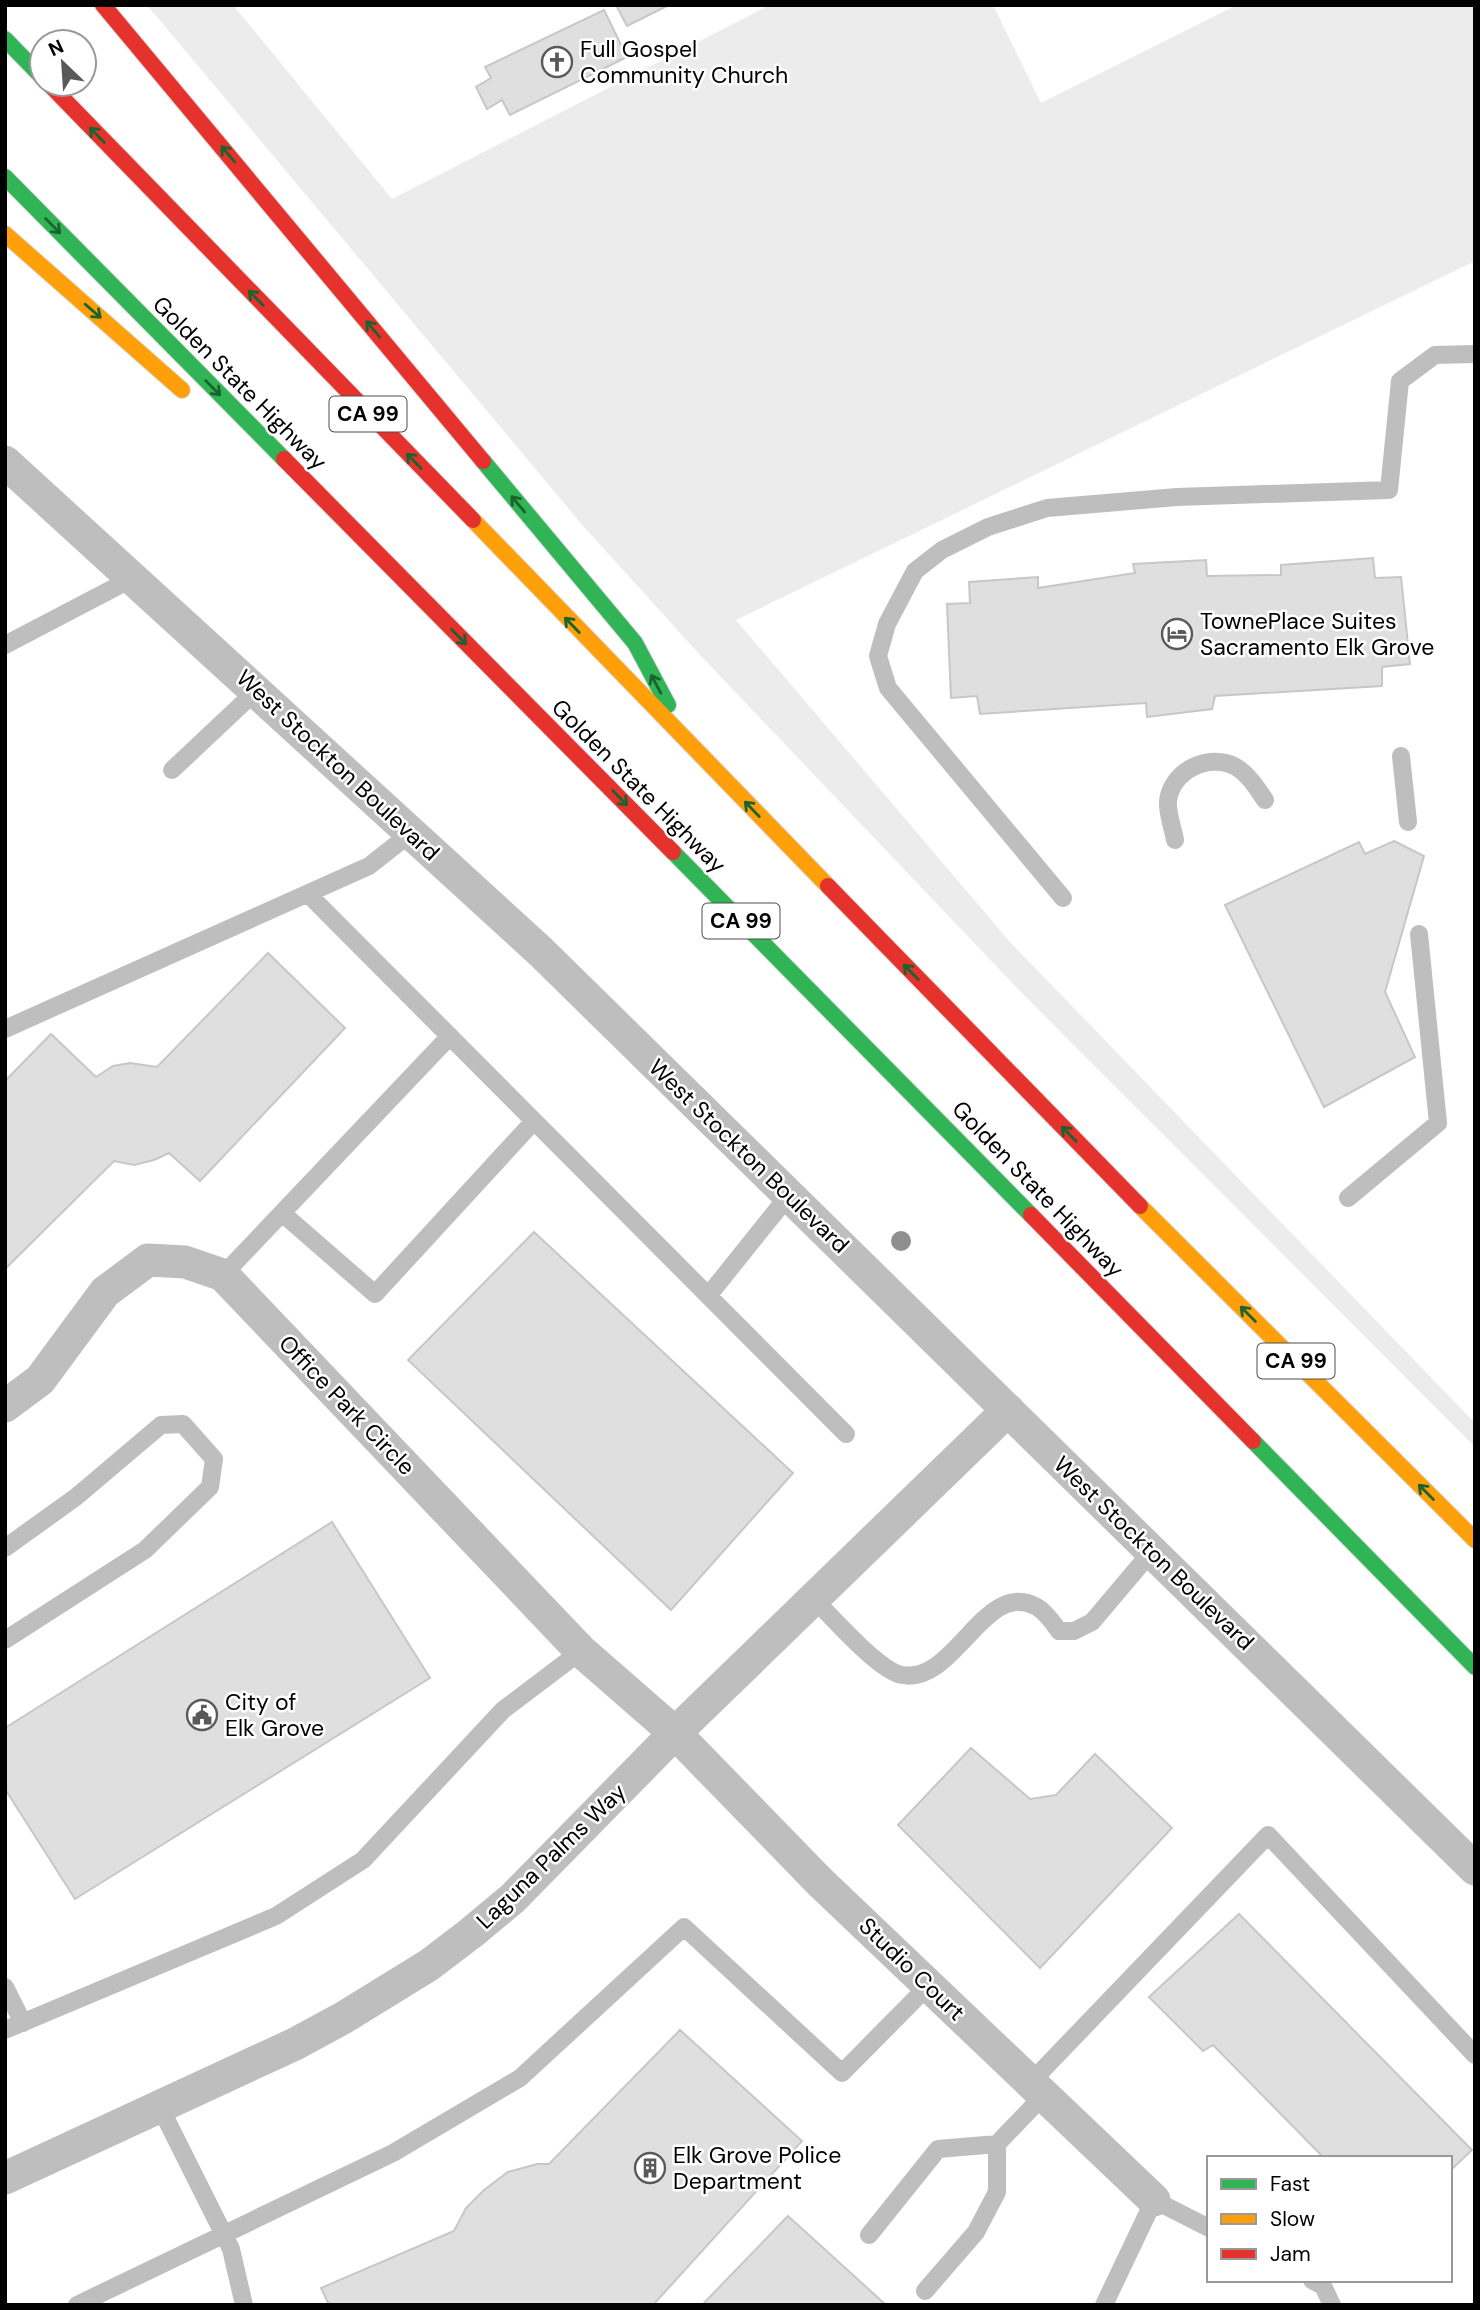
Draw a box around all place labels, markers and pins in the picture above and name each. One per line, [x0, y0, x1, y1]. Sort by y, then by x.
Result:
place label: Full Gospel Community Church [580, 34, 788, 90]
church icon: Full Gospel Community Church [540, 45, 574, 79]
place label: TownePlace Suites Sacramento Elk Grove [1200, 606, 1434, 662]
hotel icon: TownePlace Suites Sacramento Elk Grove [1160, 617, 1194, 651]
place label: City of Elk Grove [225, 1687, 324, 1743]
public building icon: City of Elk Grove [185, 1698, 219, 1732]
place label: Elk Grove Police Department [673, 2140, 841, 2196]
building icon: Elk Grove Police Department [633, 2151, 667, 2185]

